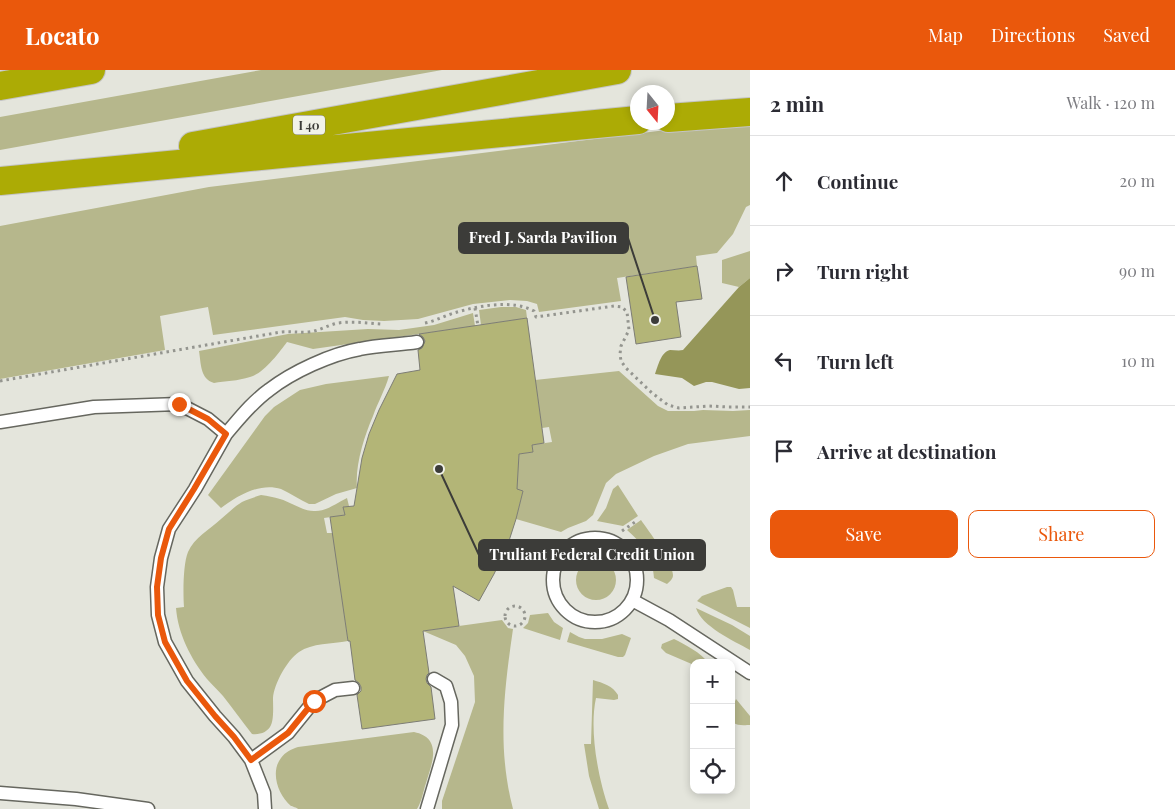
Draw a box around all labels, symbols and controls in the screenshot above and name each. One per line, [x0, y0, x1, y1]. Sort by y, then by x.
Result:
text: Locato [25, 19, 99, 51]
text: Map [928, 23, 963, 47]
text: Directions [991, 23, 1075, 47]
text: Saved [1103, 23, 1150, 47]
north arrow [630, 85, 675, 130]
text: 2 min [770, 89, 824, 117]
text: Walk · 120 m [1067, 92, 1155, 113]
road number: I 40 [293, 116, 325, 134]
icon: ahead [770, 167, 798, 195]
text: Continue [817, 168, 898, 194]
text: 20 m [1120, 170, 1155, 191]
callout: Fred J. Sarda Pavilion [459, 223, 628, 253]
text: Fred J. Sarda Pavilion [469, 227, 618, 247]
icon: right [770, 257, 798, 285]
text: Turn right [817, 258, 909, 284]
text: 90 m [1119, 260, 1155, 281]
icon: left [770, 347, 798, 375]
text: Turn left [817, 348, 894, 374]
text: 10 m [1121, 350, 1155, 371]
route end [168, 393, 191, 416]
icon: arrive [770, 437, 798, 465]
text: Arrive at destination [817, 438, 997, 464]
button: Save [770, 510, 958, 558]
button: Share [968, 510, 1155, 558]
callout: Truliant Federal Credit Union [479, 540, 705, 570]
text: Truliant Federal Credit Union [489, 544, 696, 564]
map controls [690, 659, 735, 794]
button: + [690, 659, 735, 704]
route start [303, 690, 326, 713]
button: − [690, 704, 735, 749]
button: locate [690, 749, 735, 794]

